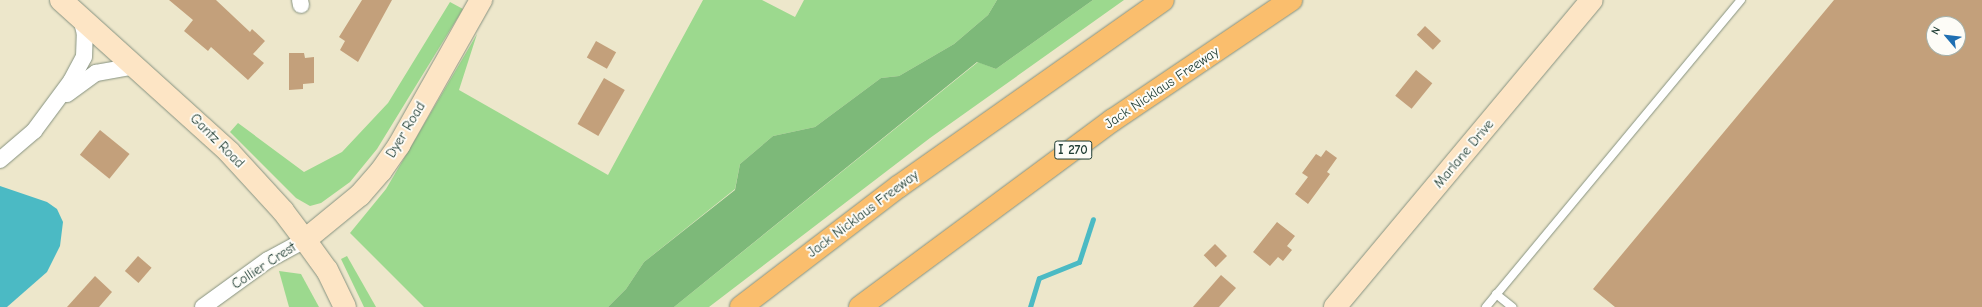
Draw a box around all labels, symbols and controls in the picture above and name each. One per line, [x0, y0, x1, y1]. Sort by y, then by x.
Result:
north arrow [1926, 16, 1966, 56]
text: N [1928, 24, 1943, 37]
street label: Jack Nicklaus Freeway [1101, 43, 1223, 133]
street label: Dyer Road [383, 99, 429, 161]
street label: Gantz Road [186, 110, 248, 172]
street label: Marlane Drive [1430, 116, 1498, 192]
road number: I 270 [1054, 139, 1092, 161]
street label: Jack Nicklaus Freeway [804, 167, 922, 261]
street label: Collier Crest [229, 239, 299, 293]

